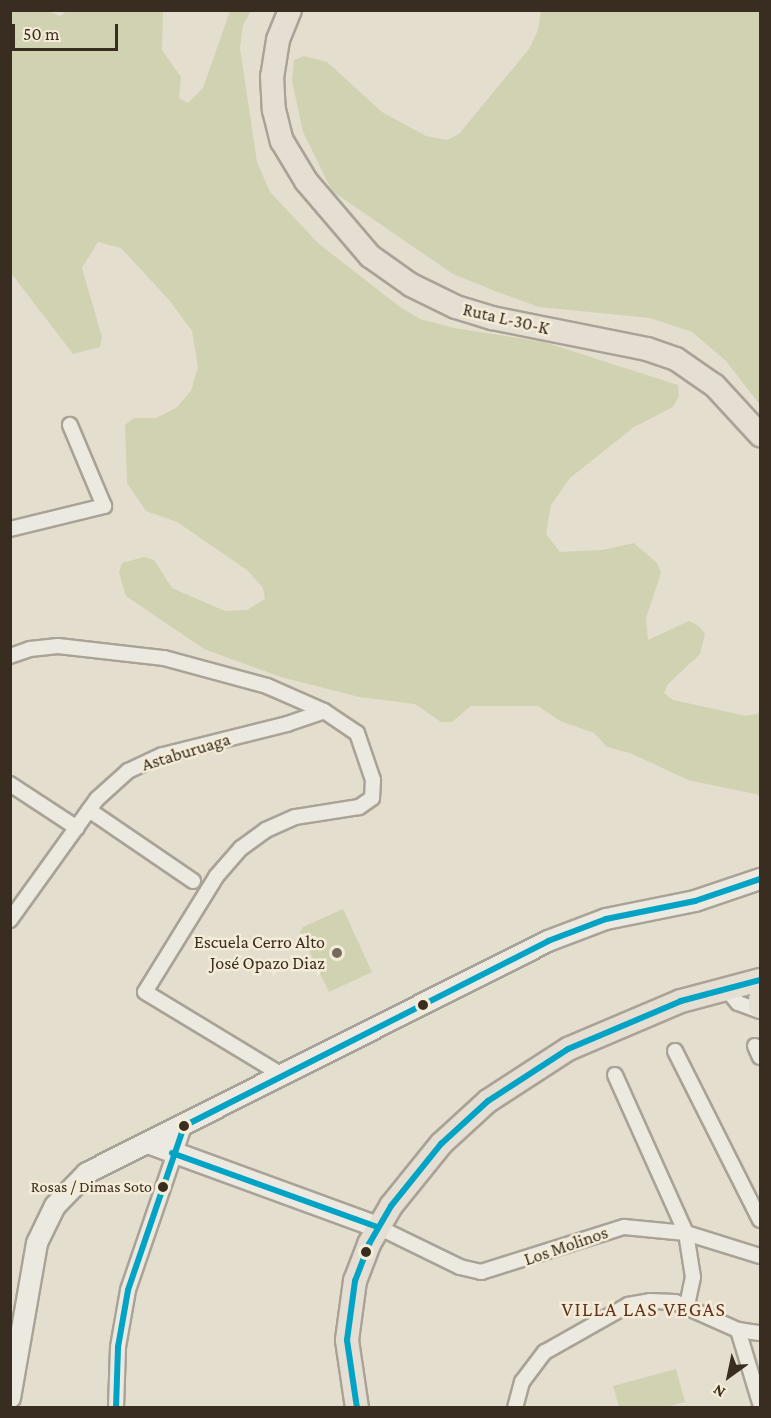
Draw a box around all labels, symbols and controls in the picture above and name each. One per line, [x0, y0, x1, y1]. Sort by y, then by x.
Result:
scale bar [15, 12, 122, 50]
text: 50 m [23, 24, 60, 44]
street label: Ruta L-30-K [461, 299, 551, 339]
street label: Astaburuaga [139, 728, 233, 776]
place label: Escuela Cerro Alto José Opazo Diaz [194, 932, 325, 974]
marker: Escuela Cerro Alto José Opazo Diaz [330, 946, 344, 960]
unlabelled marker [417, 999, 429, 1011]
unlabelled marker [178, 1120, 190, 1132]
place label: Rosas / Dimas Soto [31, 1177, 152, 1197]
marker: Rosas / Dimas Soto [157, 1181, 169, 1193]
street label: Los Molinos [521, 1222, 611, 1270]
unlabelled marker [360, 1246, 372, 1258]
district label: VILLA LAS VEGAS [562, 1297, 726, 1321]
north arrow [699, 1346, 759, 1406]
text: N [710, 1381, 728, 1402]

